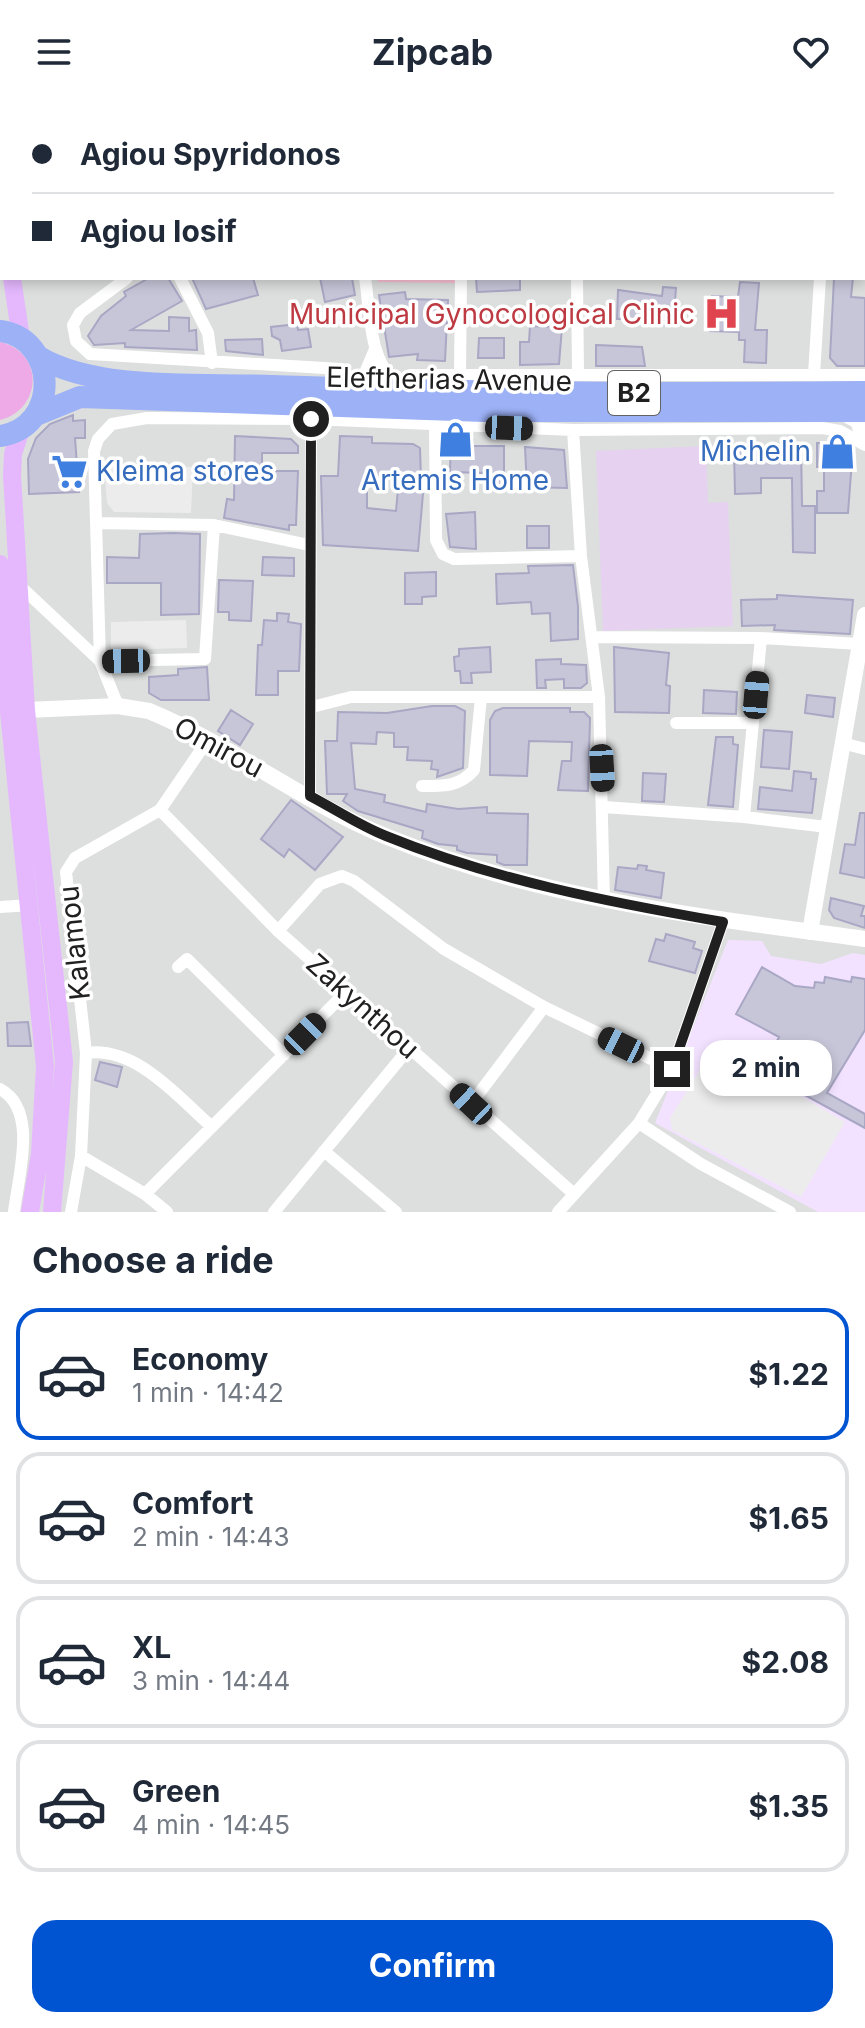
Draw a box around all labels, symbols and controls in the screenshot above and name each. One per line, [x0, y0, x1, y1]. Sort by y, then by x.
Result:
icon: menu [32, 30, 76, 74]
text: Zipcab [372, 30, 493, 74]
icon: heart [789, 30, 833, 74]
text: Agiou Spyridonos [80, 136, 341, 172]
text: Agiou Iosif [80, 213, 237, 249]
hospital icon: Municipal Gynocological Clinic [702, 295, 740, 333]
place label: Municipal Gynocological Clinic [289, 297, 695, 331]
street label: Eleftherias Avenue [326, 360, 572, 398]
road number: B2 [608, 371, 660, 415]
route start [293, 401, 329, 437]
car [485, 415, 533, 441]
shop icon: Artemis Home [436, 421, 474, 459]
shop icon: Michelin [818, 432, 856, 470]
place label: Michelin [700, 434, 811, 468]
supermarket icon: Kleima stores [51, 452, 89, 490]
place label: Kleima stores [96, 454, 274, 488]
place label: Artemis Home [361, 463, 549, 497]
car [102, 649, 150, 673]
car [742, 670, 770, 720]
street label: Omirou [169, 709, 269, 785]
car [589, 743, 615, 793]
street label: Kalamou [51, 884, 97, 1002]
street label: Zakynthou [300, 947, 426, 1065]
car [280, 1009, 330, 1059]
car [594, 1024, 648, 1066]
callout: 2 min [700, 1041, 832, 1097]
route end [654, 1051, 690, 1087]
text: 2 min [731, 1052, 801, 1083]
car [445, 1079, 497, 1129]
text: Choose a ride [32, 1238, 274, 1282]
icon: car [36, 1338, 108, 1410]
text: Economy [132, 1341, 268, 1377]
text: $1.22 [749, 1356, 829, 1392]
text: 1 min · 14:42 [132, 1377, 284, 1408]
icon: car [36, 1482, 108, 1554]
text: Comfort [132, 1485, 253, 1521]
text: $1.65 [749, 1500, 829, 1536]
text: 2 min · 14:43 [132, 1521, 289, 1552]
icon: car [36, 1626, 108, 1698]
text: XL [132, 1629, 171, 1665]
text: $2.08 [742, 1644, 829, 1680]
text: 3 min · 14:44 [132, 1665, 290, 1696]
icon: car [36, 1770, 108, 1842]
text: Green [132, 1773, 220, 1809]
text: $1.35 [749, 1788, 829, 1824]
text: 4 min · 14:45 [132, 1809, 290, 1840]
button: Confirm [32, 1920, 833, 2012]

